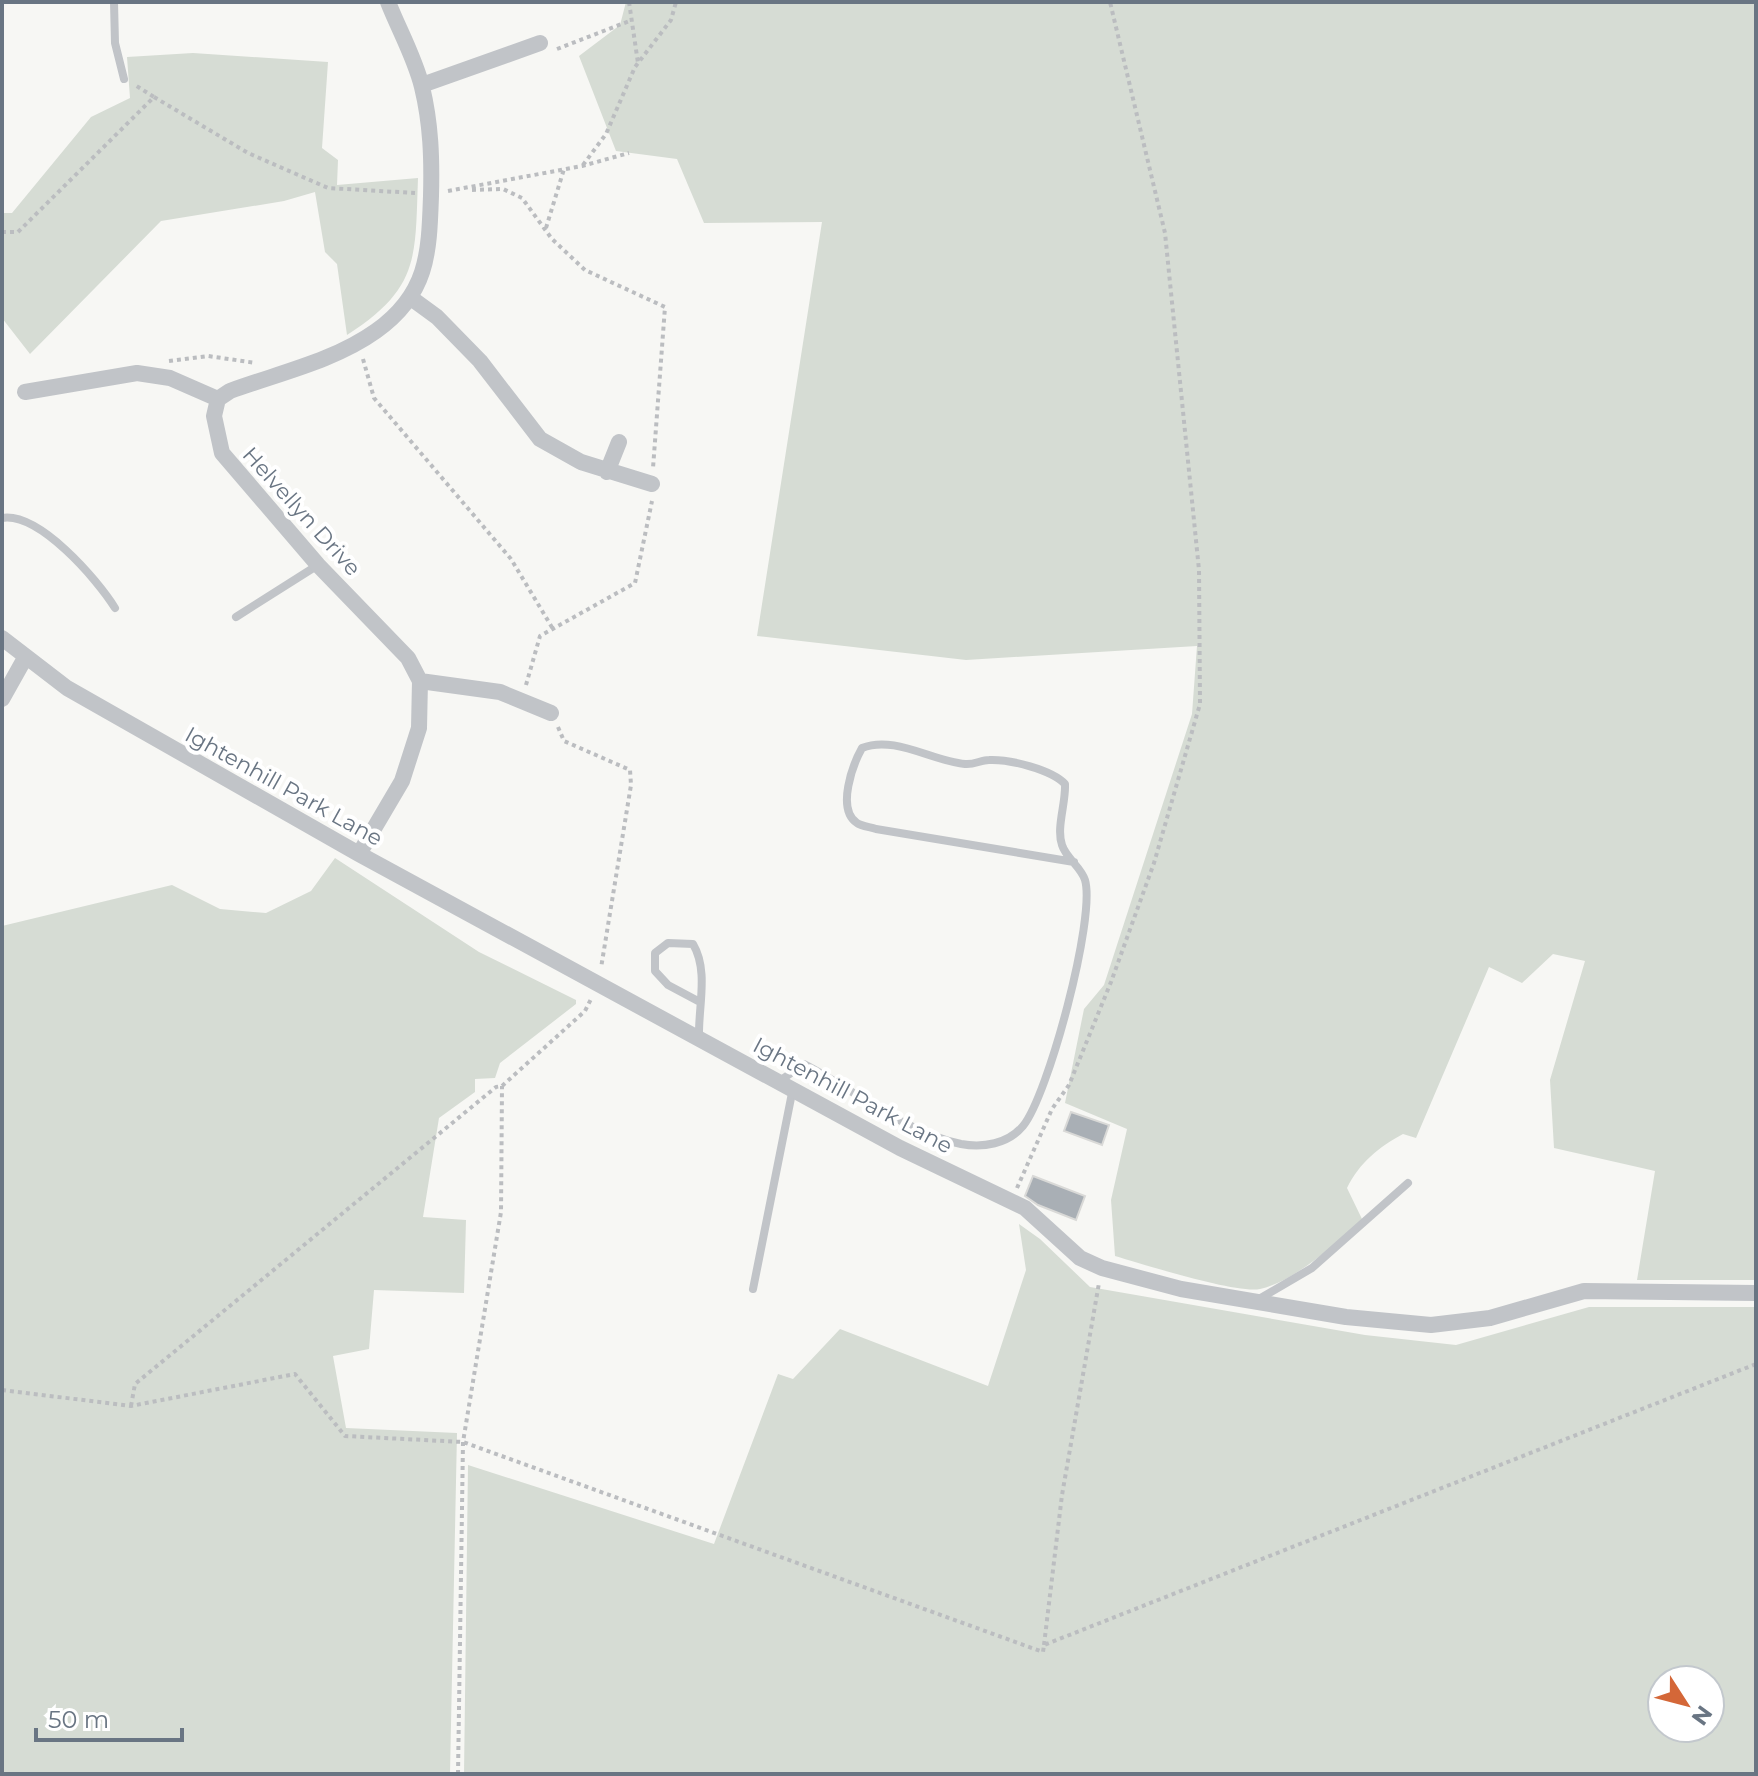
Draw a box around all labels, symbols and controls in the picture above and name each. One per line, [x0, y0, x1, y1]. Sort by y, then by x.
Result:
street label: Helvellyn Drive [237, 441, 366, 581]
street label: Ightenhill Park Lane [180, 721, 387, 852]
street label: Ightenhill Park Lane [749, 1031, 957, 1159]
north arrow [1646, 1664, 1726, 1744]
scale bar [36, 1692, 182, 1742]
text: N [1686, 1700, 1718, 1731]
text: 50 m [48, 1705, 109, 1734]

